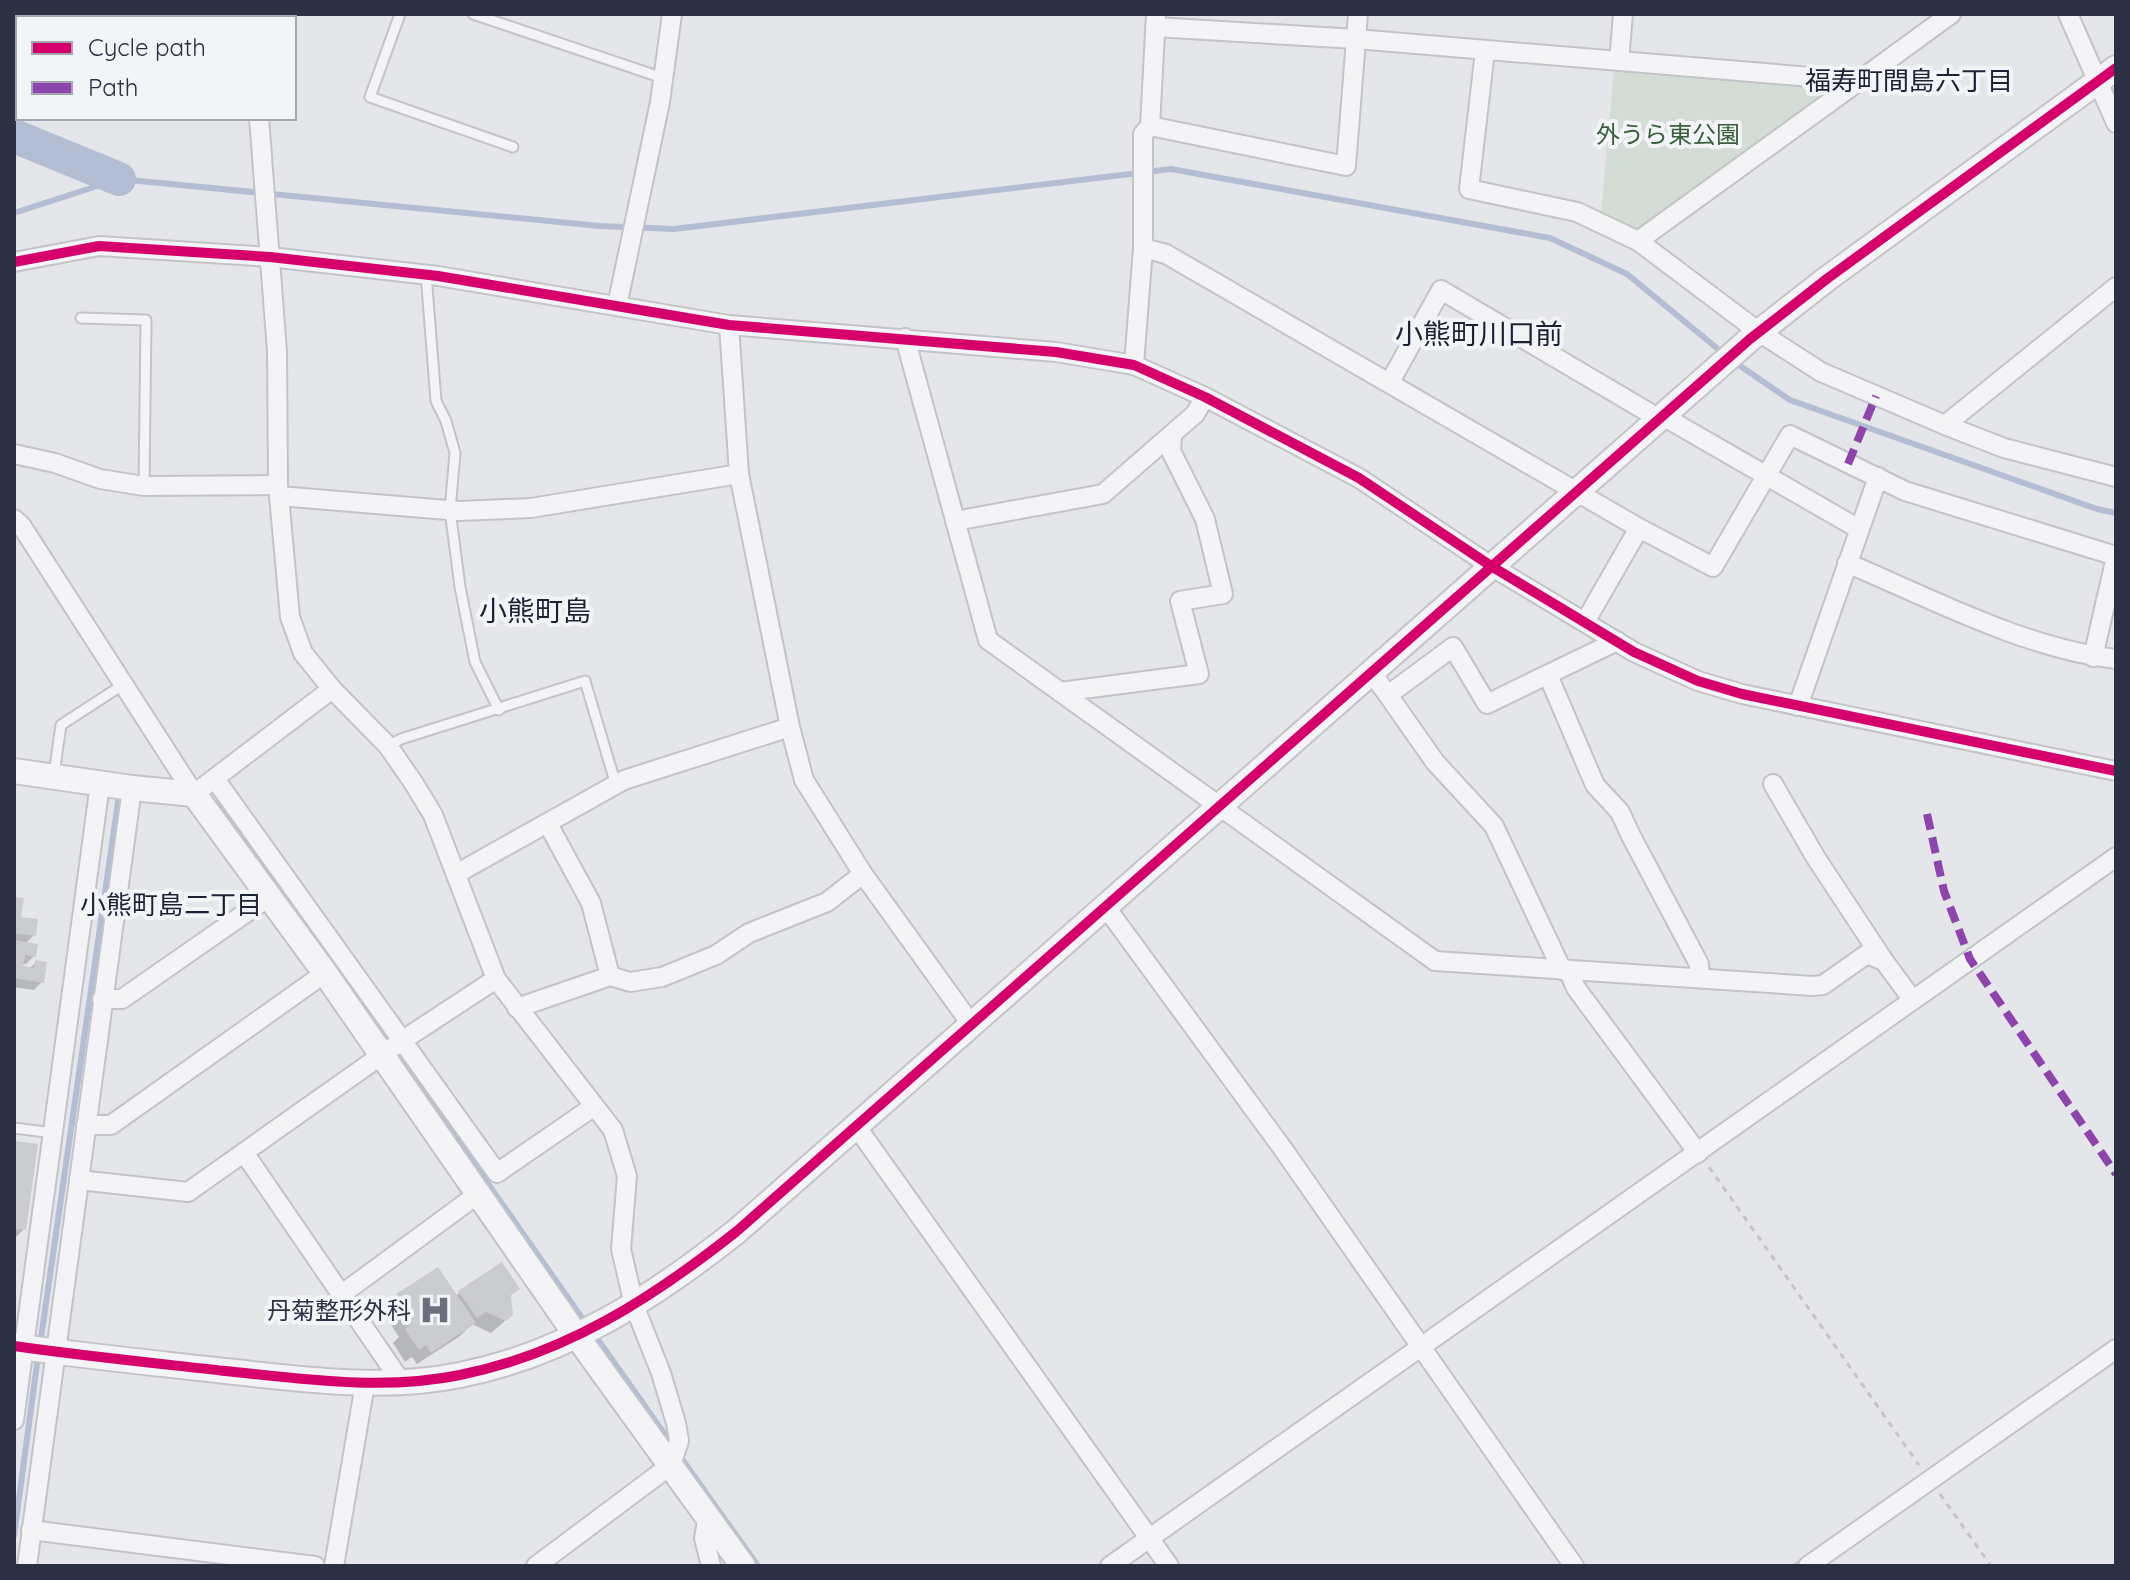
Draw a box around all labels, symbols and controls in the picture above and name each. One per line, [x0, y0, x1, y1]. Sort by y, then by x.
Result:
legend [16, 16, 296, 120]
text: Cycle path [88, 32, 206, 62]
district label: 福寿町間島六丁目 [1805, 64, 2013, 97]
text: Path [88, 72, 139, 102]
park label: 外うら東公園 [1596, 119, 1740, 149]
district label: 小熊町川口前 [1395, 316, 1563, 351]
district label: 小熊町島 [479, 593, 591, 628]
district label: 小熊町島二丁目 [80, 888, 262, 921]
hospital icon: 丹菊整形外科 [418, 1293, 452, 1327]
place label: 丹菊整形外科 [267, 1295, 411, 1325]

